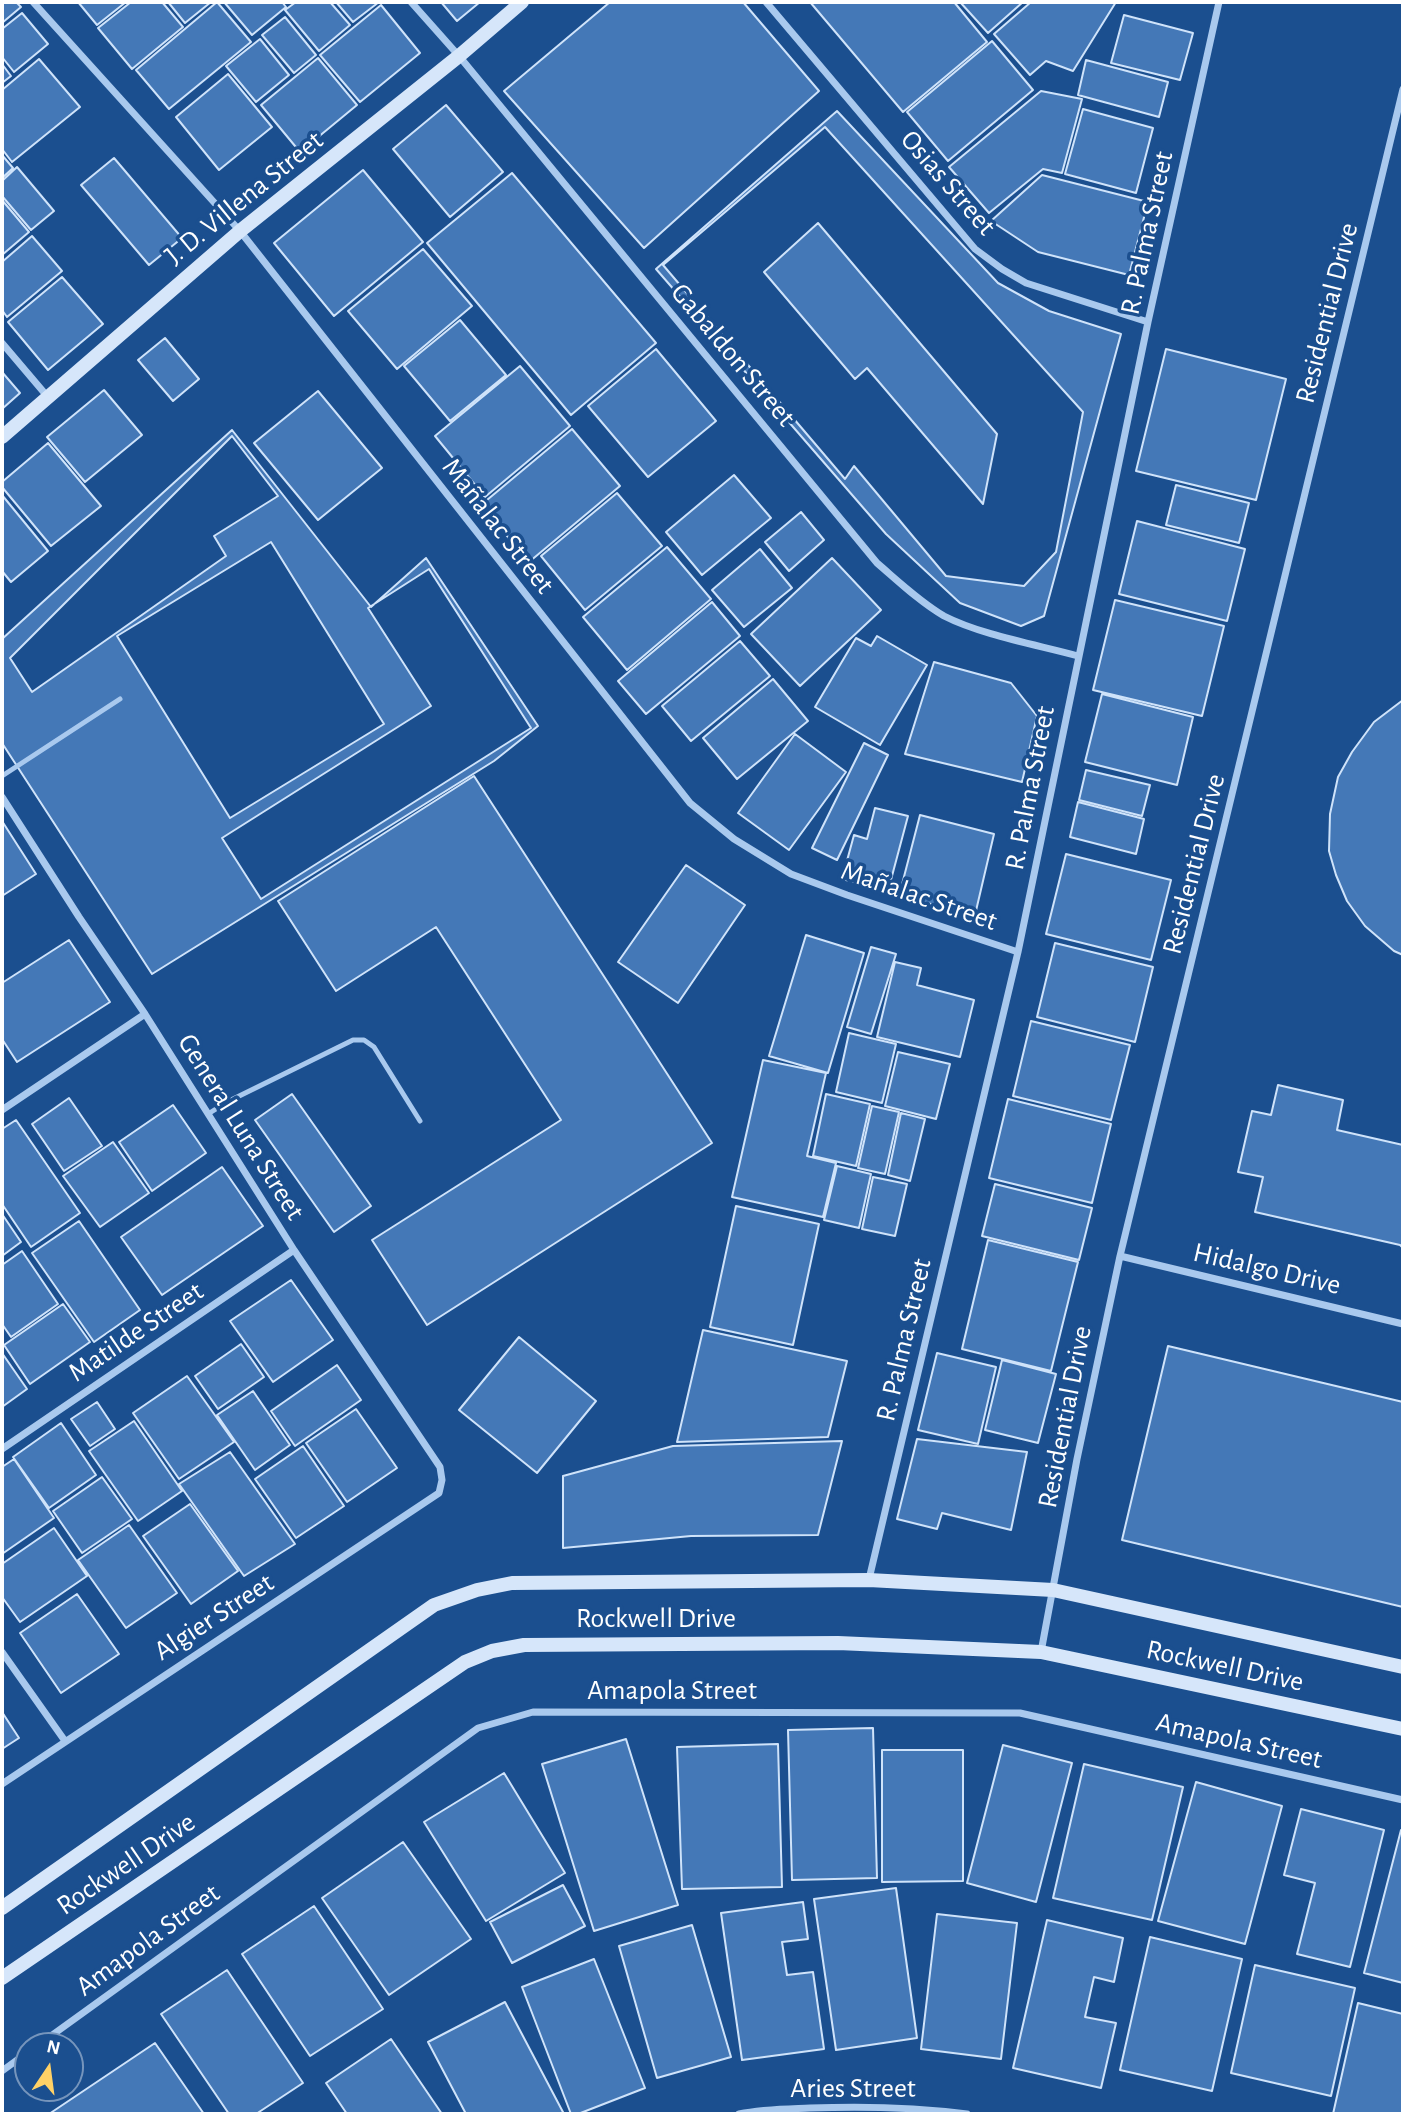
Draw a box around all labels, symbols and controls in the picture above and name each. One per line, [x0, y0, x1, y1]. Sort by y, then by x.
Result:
street label: Osias Street [893, 123, 1003, 243]
street label: J. D. Villena Street [158, 124, 330, 272]
street label: R. Palma Street [1113, 148, 1181, 318]
street label: Residential Drive [1288, 219, 1366, 407]
street label: Gabaldon Street [663, 277, 803, 433]
street label: Mañalac Street [435, 451, 561, 601]
street label: R. Palma Street [998, 703, 1062, 873]
street label: Residential Drive [1155, 770, 1233, 958]
street label: Mañalac Street [836, 854, 1002, 938]
street label: General Luna Street [170, 1028, 312, 1226]
street label: Hidalgo Drive [1190, 1236, 1344, 1302]
street label: R. Palma Street [869, 1255, 939, 1425]
street label: Matilde Street [62, 1275, 210, 1389]
street label: Residential Drive [1031, 1323, 1099, 1511]
street label: Algier Street [148, 1566, 280, 1668]
street label: Rockwell Drive [576, 1602, 736, 1636]
street label: Rockwell Drive [1143, 1633, 1307, 1699]
street label: Amapola Street [587, 1674, 757, 1708]
street label: Amapola Street [1153, 1706, 1325, 1776]
street label: Rockwell Drive [50, 1805, 202, 1923]
street label: Amapola Street [70, 1877, 226, 2003]
north arrow [14, 2032, 84, 2102]
text: N [45, 2037, 62, 2059]
street label: Aries Street [790, 2072, 916, 2106]

